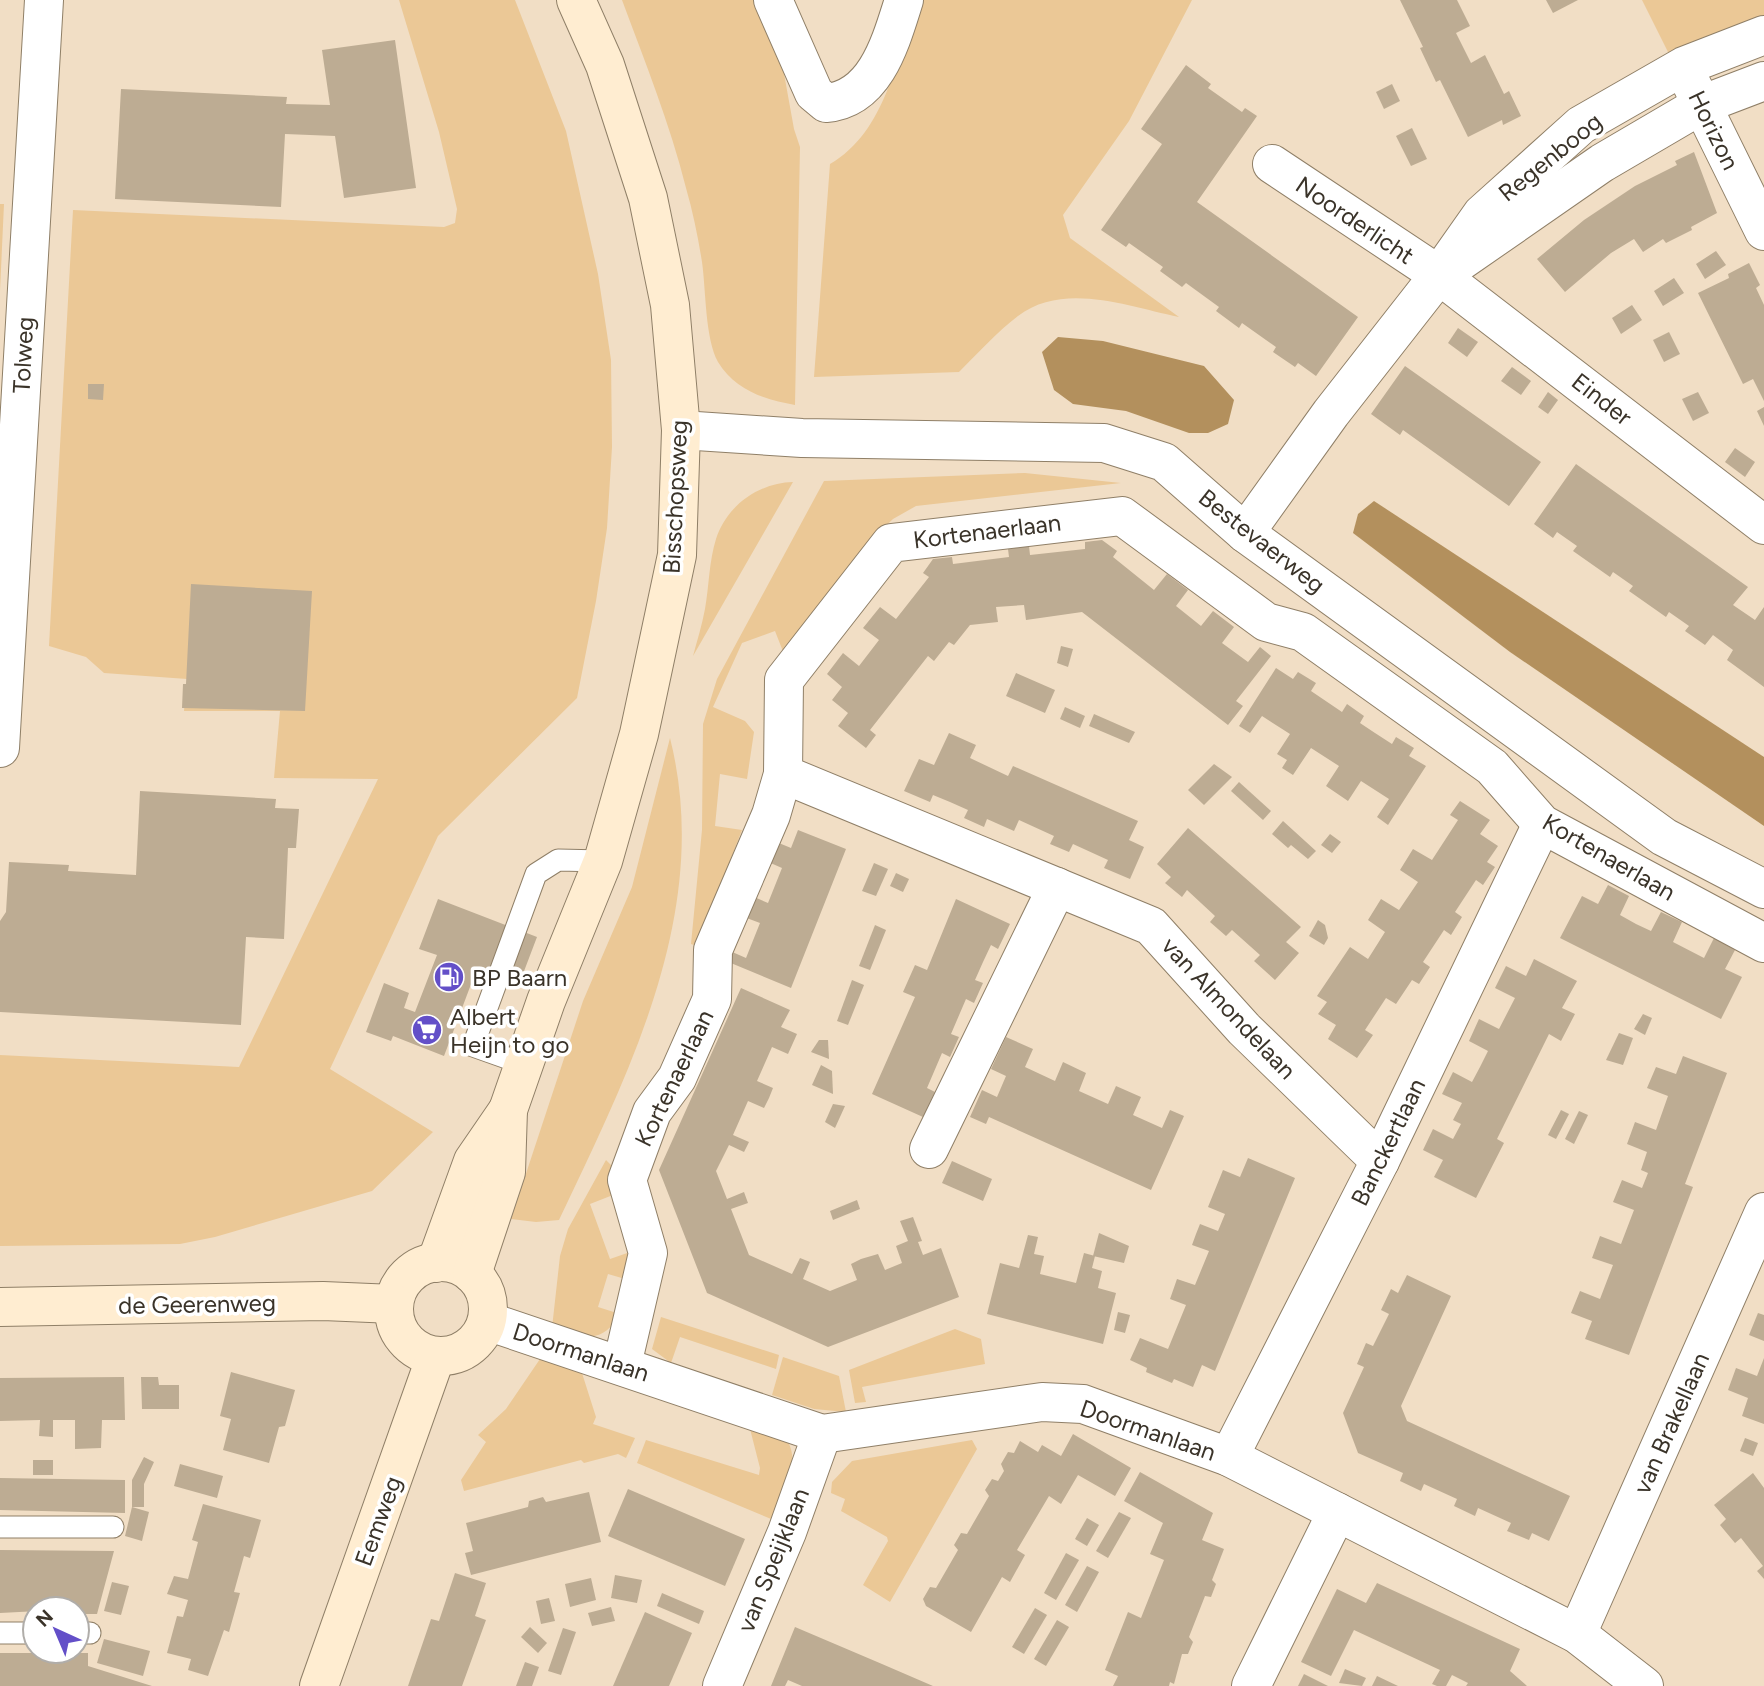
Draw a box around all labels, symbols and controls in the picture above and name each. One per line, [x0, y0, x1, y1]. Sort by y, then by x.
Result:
street label: Horizon [1682, 86, 1746, 174]
street label: Regenboog [1492, 106, 1608, 208]
street label: Noorderlicht [1290, 170, 1420, 270]
street label: Tolweg [7, 316, 39, 394]
street label: Einder [1566, 367, 1638, 431]
street label: Bisschopsweg [656, 419, 694, 575]
street label: Bestevaerweg [1193, 483, 1331, 599]
street label: Kortenaerlaan [911, 508, 1063, 554]
street label: Kortenaerlaan [1537, 807, 1681, 907]
street label: van Almondelaan [1156, 931, 1302, 1085]
fuel station icon: BP Baarn [432, 960, 466, 994]
place label: BP Baarn [472, 963, 567, 992]
place label: Albert Heijn to go [450, 1002, 569, 1059]
street label: Kortenaerlaan [628, 1005, 720, 1151]
supermarket icon: Albert Heijn to go [410, 1013, 444, 1047]
street label: Banckertlaan [1345, 1074, 1431, 1210]
street label: de Geerenweg [118, 1288, 276, 1320]
street label: Doormanlaan [509, 1316, 653, 1388]
street label: van Brakellaan [1627, 1348, 1715, 1498]
street label: Doormanlaan [1076, 1393, 1220, 1467]
street label: Eemweg [348, 1472, 408, 1570]
street label: van Speijklaan [731, 1484, 815, 1636]
north arrow [21, 1595, 91, 1665]
text: N [31, 1605, 58, 1632]

